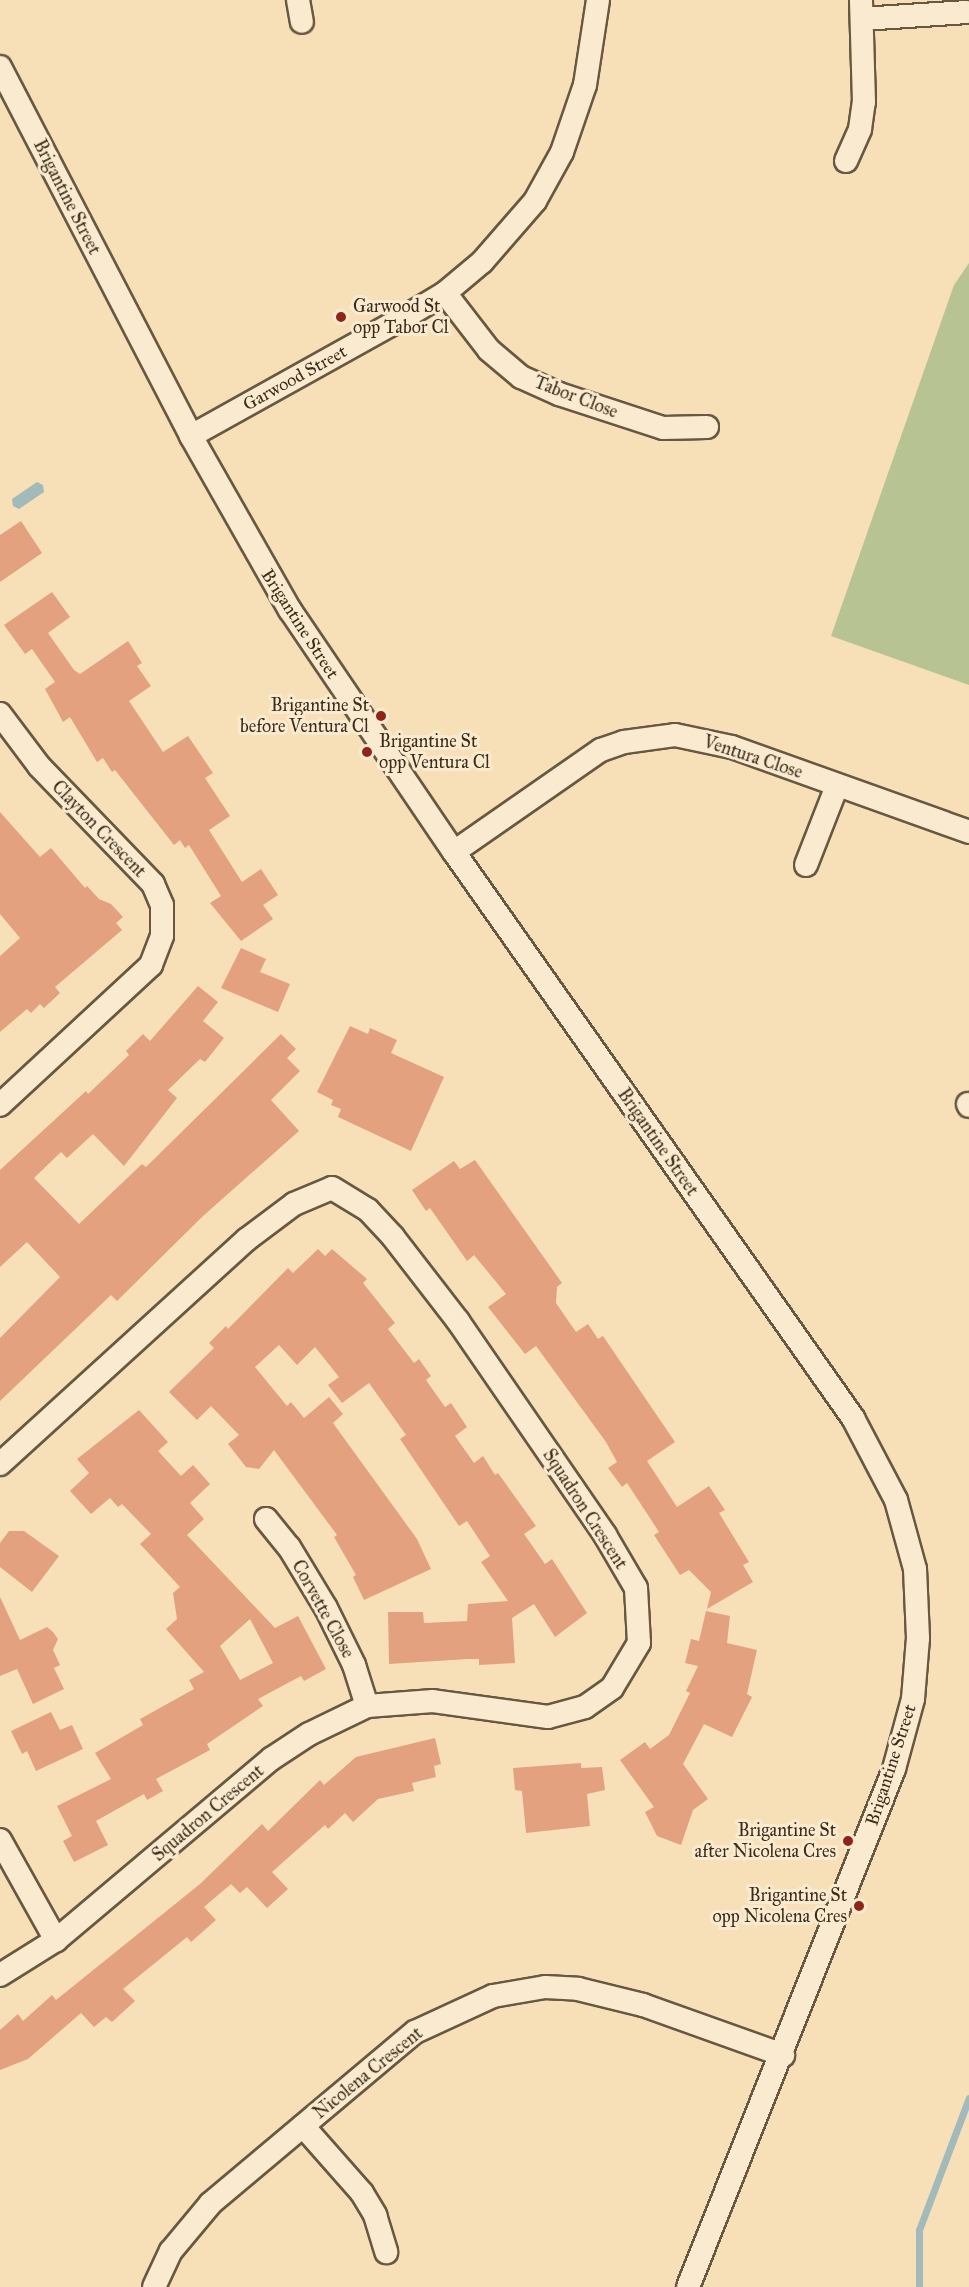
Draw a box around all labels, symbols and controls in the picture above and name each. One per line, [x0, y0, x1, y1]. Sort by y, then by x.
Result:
street label: Brigantine Street [29, 136, 105, 258]
place label: Garwood St opp Tabor Cl [353, 296, 449, 338]
marker: Garwood St opp Tabor Cl [334, 310, 348, 324]
street label: Garwood Street [239, 341, 351, 415]
street label: Tabor Close [531, 371, 621, 423]
street label: Brigantine Street [257, 565, 343, 683]
place label: Brigantine St before Ventura Cl [240, 695, 369, 738]
marker: Brigantine St before Ventura Cl [374, 709, 388, 723]
place label: Brigantine St opp Ventura Cl [379, 731, 490, 774]
street label: Ventura Close [701, 731, 805, 783]
marker: Brigantine St opp Ventura Cl [360, 745, 374, 759]
street label: Clayton Crescent [47, 776, 151, 882]
street label: Brigantine Street [613, 1084, 703, 1200]
street label: Squadron Crescent [538, 1445, 632, 1573]
street label: Corvette Close [287, 1556, 359, 1662]
street label: Brigantine Street [861, 1702, 921, 1828]
street label: Squadron Crescent [148, 1760, 268, 1866]
place label: Brigantine St after Nicolena Cres [695, 1820, 836, 1862]
marker: Brigantine St after Nicolena Cres [841, 1834, 855, 1848]
place label: Brigantine St opp Nicolena Cres [713, 1885, 847, 1928]
marker: Brigantine St opp Nicolena Cres [852, 1899, 866, 1913]
street label: Nicolena Crescent [309, 2022, 427, 2124]

